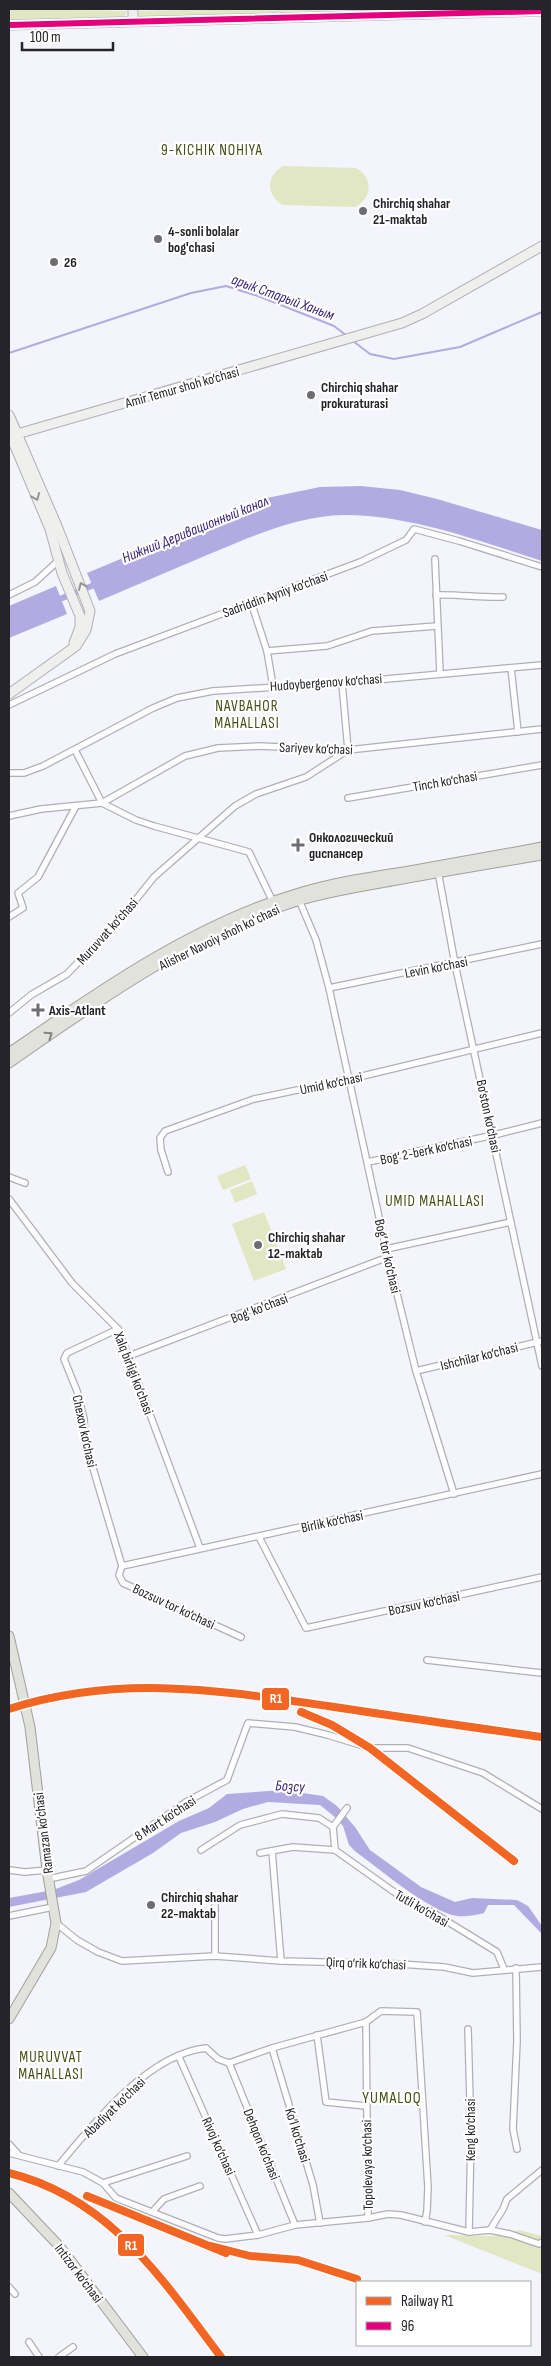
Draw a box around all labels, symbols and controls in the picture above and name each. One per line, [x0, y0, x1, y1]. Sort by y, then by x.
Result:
scale bar [22, 20, 114, 52]
text: 100 m [30, 28, 61, 47]
district label: 9-KICHIK NOHIYA [161, 141, 263, 160]
place label: Chirchiq shahar 21-maktab [373, 195, 451, 228]
marker: Chirchiq shahar 21-maktab [357, 205, 369, 217]
place label: 4-sonli bolalar bog'chasi [168, 223, 240, 256]
marker: 4-sonli bolalar bog'chasi [152, 233, 164, 245]
place label: 26 [64, 254, 77, 271]
marker: 26 [48, 256, 60, 268]
water label: арык Старый Ханым [229, 270, 337, 325]
street label: Amir Temur shoh ko‘chasi [122, 363, 241, 412]
place label: Chirchiq shahar prokuraturasi [321, 379, 399, 412]
marker: Chirchiq shahar prokuraturasi [305, 389, 317, 401]
water label: Нижний Деривационный канал [119, 491, 271, 568]
one-way arrow [30, 492, 41, 501]
street label: Sadriddin Ayniy ko‘chasi [220, 568, 330, 621]
one-way arrow [77, 582, 88, 591]
street label: Hudoybergenov ko‘chasi [269, 670, 383, 695]
district label: NAVBAHOR MAHALLASI [214, 697, 280, 733]
street label: Sariyev ko‘chasi [279, 739, 353, 758]
street label: Tinch ko‘chasi [412, 767, 479, 796]
place label: Онкологический диспансер [309, 829, 393, 862]
marker: Онкологический диспансер [291, 838, 305, 852]
street label: Muruvvat ko‘chasi [73, 895, 142, 968]
street label: Alisher Navoiy shoh koʻchasi [155, 901, 282, 974]
street label: Levin ko‘chasi [403, 953, 469, 982]
place label: Axis-Atlant [48, 1002, 106, 1019]
marker: Axis-Atlant [31, 1003, 45, 1017]
one-way arrow [43, 1032, 53, 1041]
street label: Umid ko‘chasi [298, 1069, 364, 1098]
street label: Bo‘ston ko‘chasi [473, 1078, 505, 1154]
street label: Bog‘ 2-berk ko‘chasi [379, 1132, 474, 1169]
district label: UMID MAHALLASI [385, 1192, 485, 1211]
street label: Bog‘ tor ko‘chasi [371, 1217, 404, 1295]
place label: Chirchiq shahar 12-maktab [268, 1229, 346, 1262]
marker: Chirchiq shahar 12-maktab [252, 1239, 264, 1251]
street label: Bog' ko'chasi [228, 1290, 290, 1327]
street label: Xalq birligi ko‘chasi [110, 1328, 157, 1417]
street label: Ishchilar ko‘chasi [439, 1339, 520, 1374]
street label: Chexov ko‘chasi [69, 1393, 100, 1469]
street label: Birlik ko‘chasi [300, 1507, 365, 1536]
street label: Bozsuv tor ko‘chasi [130, 1580, 218, 1633]
street label: Bozsuv ko‘chasi [387, 1588, 461, 1619]
line badge: R1 [261, 1687, 290, 1711]
text: R1 [270, 1690, 283, 1707]
water label: Бозсу [275, 1776, 306, 1797]
street label: Ramazan ko‘chasi [30, 1791, 57, 1875]
street label: 8 Mart ko‘chasi [131, 1792, 199, 1845]
street label: Tutli ko‘chasi [392, 1886, 452, 1931]
place label: Chirchiq shahar 22-maktab [161, 1889, 239, 1922]
marker: Chirchiq shahar 22-maktab [145, 1899, 157, 1911]
street label: Qirq o‘rik ko‘chasi [326, 1954, 406, 1973]
district label: MURUVVAT MAHALLASI [18, 2048, 84, 2084]
street label: Abadiyat ko‘chasi [79, 2073, 149, 2142]
district label: YUMALOQ [362, 2089, 422, 2108]
street label: Keng ko‘chasi [462, 2099, 479, 2161]
street label: Dehqon ko‘chasi [240, 2106, 284, 2182]
street label: Ko‘l ko‘chasi [281, 2106, 314, 2164]
street label: Rivoj ko‘chasi [198, 2114, 239, 2178]
street label: Topolevaya ko‘chasi [358, 2120, 377, 2210]
line badge: R1 [117, 2233, 145, 2257]
text: R1 [125, 2237, 138, 2254]
street label: Intizor ko‘chasi [51, 2240, 106, 2306]
legend [356, 2281, 531, 2346]
text: Railway R1 [401, 2292, 454, 2311]
text: 96 [401, 2317, 414, 2336]

